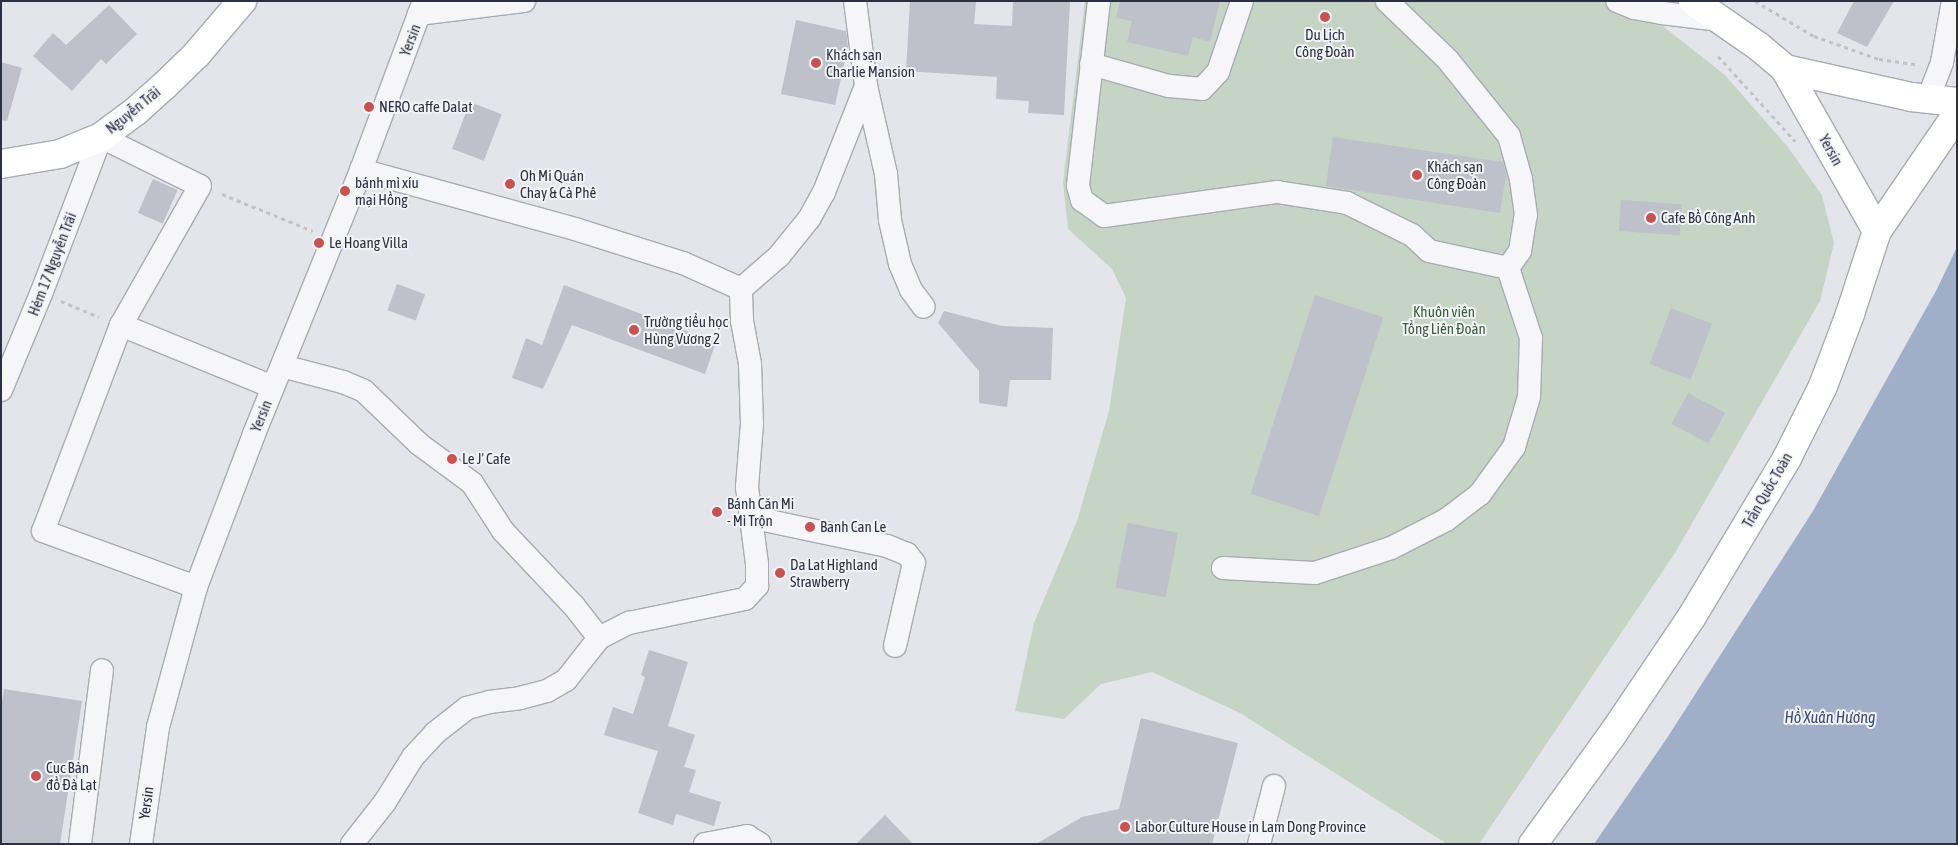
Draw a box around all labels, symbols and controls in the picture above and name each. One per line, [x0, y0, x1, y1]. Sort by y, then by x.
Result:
marker: Du Lịch Công Đoàn [1319, 11, 1331, 23]
street label: Yersin [396, 21, 424, 59]
place label: Du Lịch Công Đoàn [1295, 25, 1355, 60]
place label: Khách sạn Charlie Mansion [826, 45, 915, 80]
marker: Khách sạn Charlie Mansion [810, 57, 822, 69]
street label: Nguyễn Trãi [102, 83, 164, 137]
place label: NERO caffe Dalat [379, 98, 473, 116]
marker: NERO caffe Dalat [363, 101, 375, 113]
street label: Yersin [1815, 131, 1847, 169]
place label: Khách sạn Công Đoàn [1427, 157, 1486, 192]
place label: Oh Mi Quán Chay & Cà Phê [520, 166, 596, 201]
marker: Khách sạn Công Đoàn [1411, 169, 1423, 181]
place label: bánh mì xíu mại Hồng [355, 173, 419, 208]
marker: Oh Mi Quán Chay & Cà Phê [504, 178, 516, 190]
marker: bánh mì xíu mại Hồng [339, 185, 351, 197]
place label: Cafe Bồ Công Anh [1661, 209, 1755, 227]
street label: Hẻm 17 Nguyễn Trãi [24, 210, 80, 318]
marker: Cafe Bồ Công Anh [1645, 212, 1657, 224]
place label: Le Hoang Villa [329, 234, 408, 252]
marker: Le Hoang Villa [313, 237, 325, 249]
park label: Khuôn viên Tổng Liên Đoàn [1402, 302, 1486, 337]
place label: Trường tiểu học Hùng Vương 2 [644, 312, 728, 347]
marker: Trường tiểu học Hùng Vương 2 [628, 324, 640, 336]
street label: Yersin [246, 397, 276, 435]
street label: Trần Quốc Toản [1738, 449, 1796, 531]
place label: Le J' Cafe [462, 450, 511, 468]
marker: Le J' Cafe [446, 453, 458, 465]
place label: Bánh Căn Mi - Mì Trộn [727, 494, 794, 529]
marker: Bánh Căn Mi - Mì Trộn [711, 506, 723, 518]
place label: Banh Can Le [820, 518, 886, 536]
marker: Banh Can Le [804, 521, 816, 533]
place label: Da Lat Highland Strawberry [790, 555, 878, 590]
marker: Da Lat Highland Strawberry [774, 567, 786, 579]
water label: Hồ Xuân Hương [1784, 707, 1876, 727]
place label: Cục Bản đồ Đà Lạt [46, 758, 97, 793]
marker: Cục Bản đồ Đà Lạt [30, 770, 42, 782]
street label: Yersin [135, 785, 157, 821]
place label: Labor Culture House in Lam Dong Province [1135, 818, 1366, 836]
marker: Labor Culture House in Lam Dong Province [1119, 821, 1131, 833]

